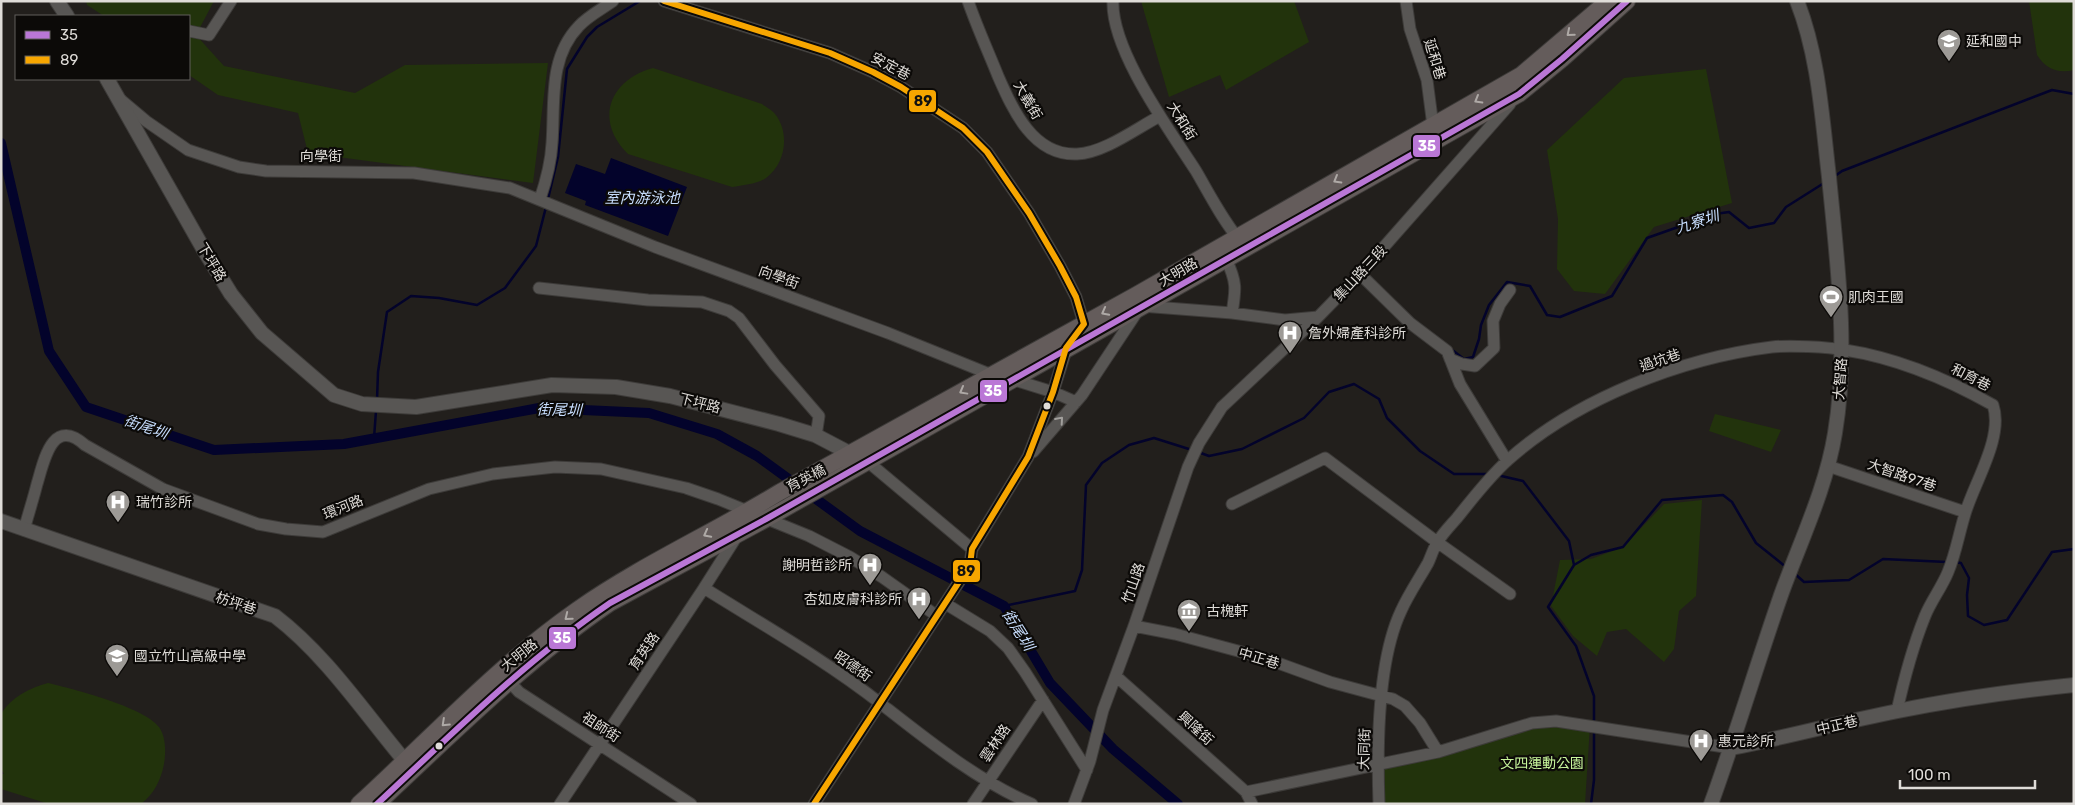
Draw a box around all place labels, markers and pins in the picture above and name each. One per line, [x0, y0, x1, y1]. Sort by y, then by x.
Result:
school or university icon: 延和國中 [1936, 28, 1962, 62]
place label: 延和國中 [1966, 33, 2022, 50]
sports icon: 肌肉王國 [1818, 284, 1844, 318]
place label: 肌肉王國 [1848, 289, 1904, 306]
hospital icon: 詹外婦產科診所 [1277, 320, 1303, 354]
place label: 詹外婦產科診所 [1308, 325, 1406, 342]
unlabelled marker [1042, 401, 1052, 411]
hospital icon: 瑞竹診所 [105, 489, 131, 523]
place label: 瑞竹診所 [136, 494, 192, 511]
hospital icon: 謝明哲診所 [857, 552, 883, 586]
place label: 謝明哲診所 [782, 557, 852, 574]
hospital icon: 杏如皮膚科診所 [906, 586, 932, 620]
place label: 杏如皮膚科診所 [804, 591, 902, 608]
museum icon: 古槐軒 [1176, 598, 1202, 632]
place label: 古槐軒 [1206, 603, 1248, 620]
school or university icon: 國立竹山高級中學 [104, 643, 130, 677]
place label: 國立竹山高級中學 [134, 648, 246, 665]
hospital icon: 惠元診所 [1688, 728, 1714, 762]
place label: 惠元診所 [1718, 733, 1774, 750]
unlabelled marker [434, 741, 444, 751]

